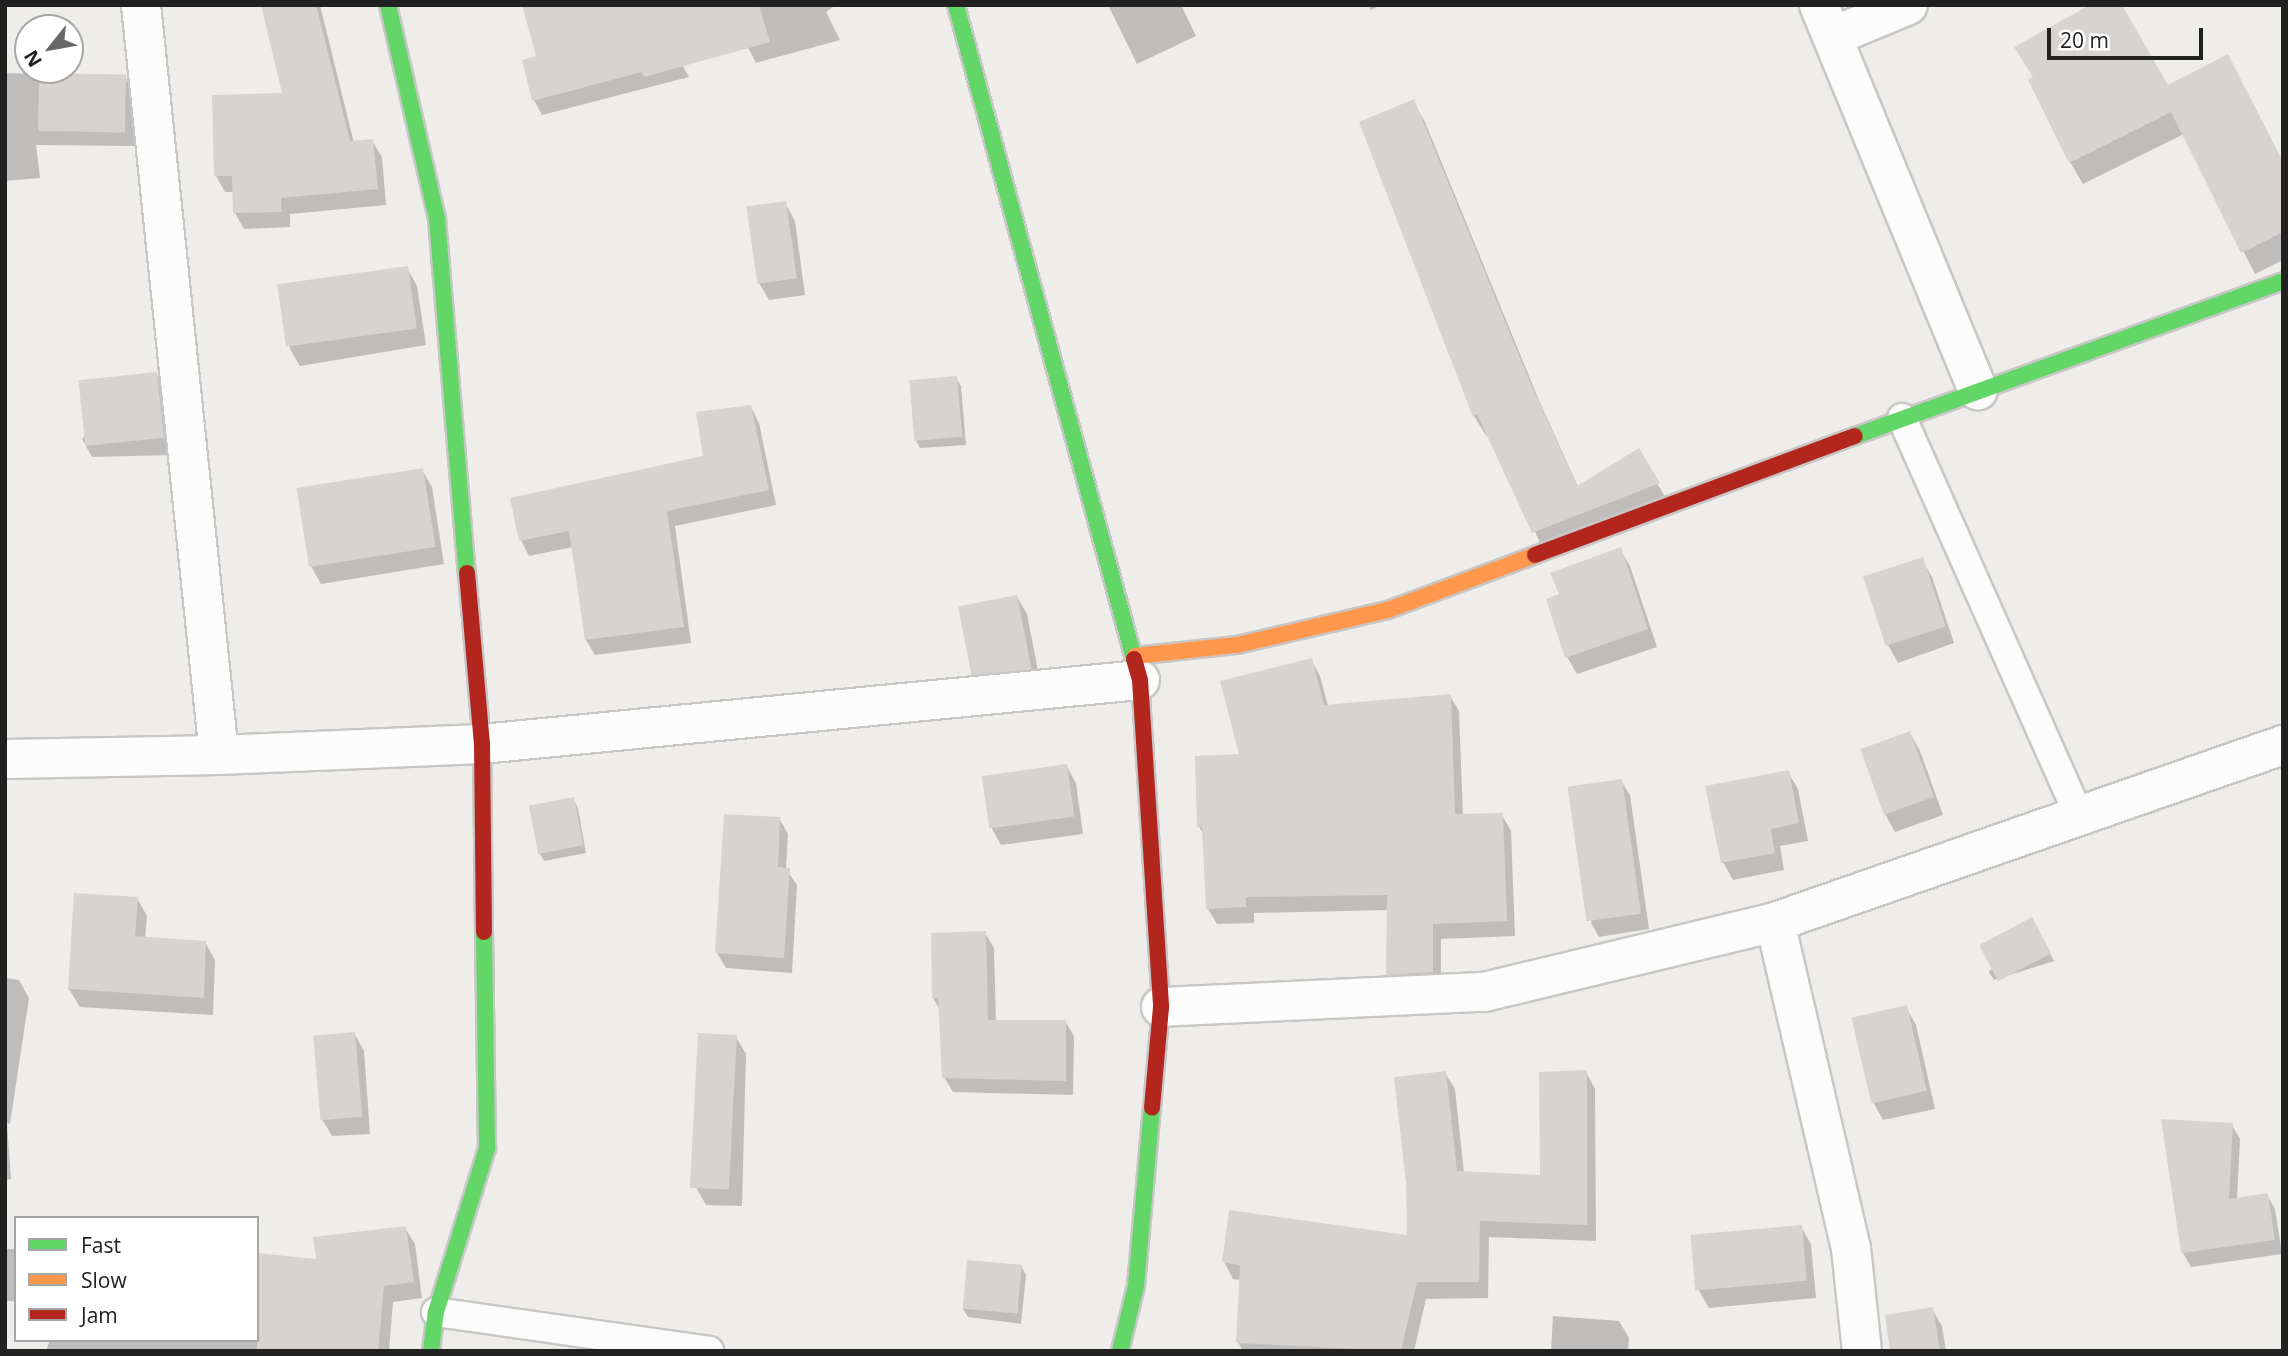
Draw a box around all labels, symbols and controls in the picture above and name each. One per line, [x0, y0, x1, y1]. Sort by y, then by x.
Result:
north arrow [14, 14, 84, 84]
scale bar [2050, 14, 2206, 58]
text: 20 m [2060, 26, 2109, 54]
text: N [18, 45, 48, 72]
legend [14, 1216, 259, 1342]
text: Fast [81, 1231, 121, 1259]
text: Slow [81, 1266, 127, 1294]
text: Jam [81, 1301, 118, 1329]

